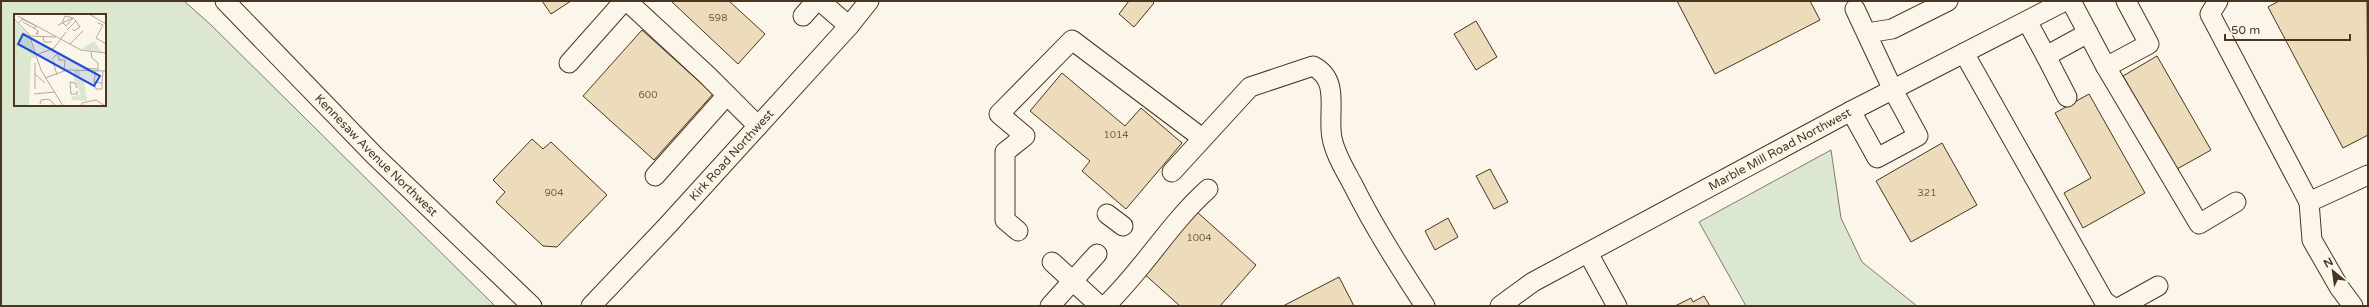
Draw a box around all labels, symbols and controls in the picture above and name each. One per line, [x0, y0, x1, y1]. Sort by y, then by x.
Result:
house number: 598 [709, 12, 727, 24]
inset map [14, 14, 106, 106]
scale bar [2225, 16, 2350, 42]
text: 50 m [2231, 23, 2260, 37]
house number: 600 [639, 89, 657, 101]
street label: Kennesaw Avenue Northwest [312, 91, 441, 219]
street label: Marble Mill Road Northwest [1706, 105, 1854, 193]
street label: Kirk Road Northwest [686, 106, 777, 204]
house number: 1014 [1103, 129, 1129, 141]
house number: 904 [545, 187, 563, 199]
house number: 321 [1918, 187, 1936, 199]
house number: 1004 [1186, 232, 1212, 244]
north arrow [2313, 251, 2353, 291]
text: N [2321, 255, 2335, 271]

